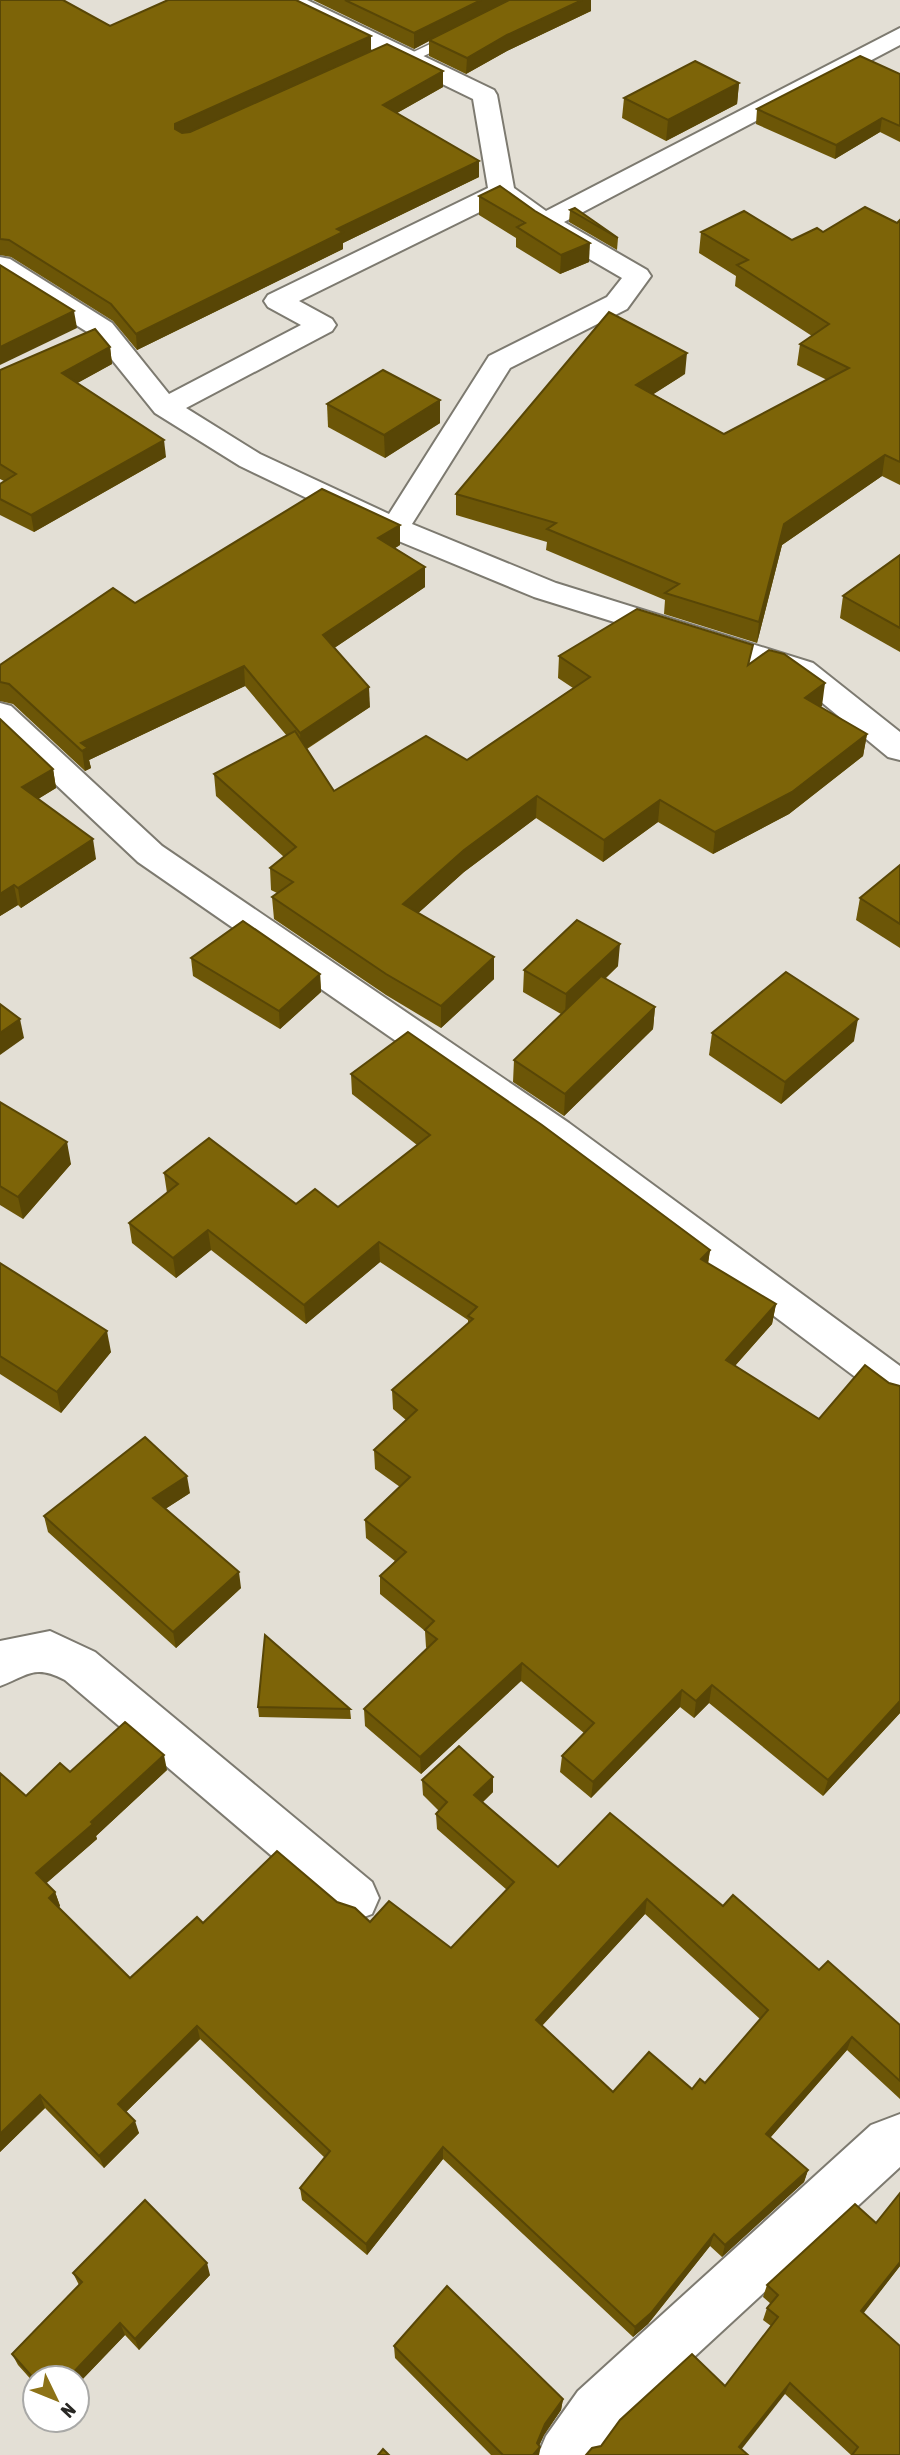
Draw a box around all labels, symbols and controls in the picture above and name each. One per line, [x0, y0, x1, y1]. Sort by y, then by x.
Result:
north arrow [21, 2364, 91, 2434]
text: N [57, 2399, 80, 2422]

